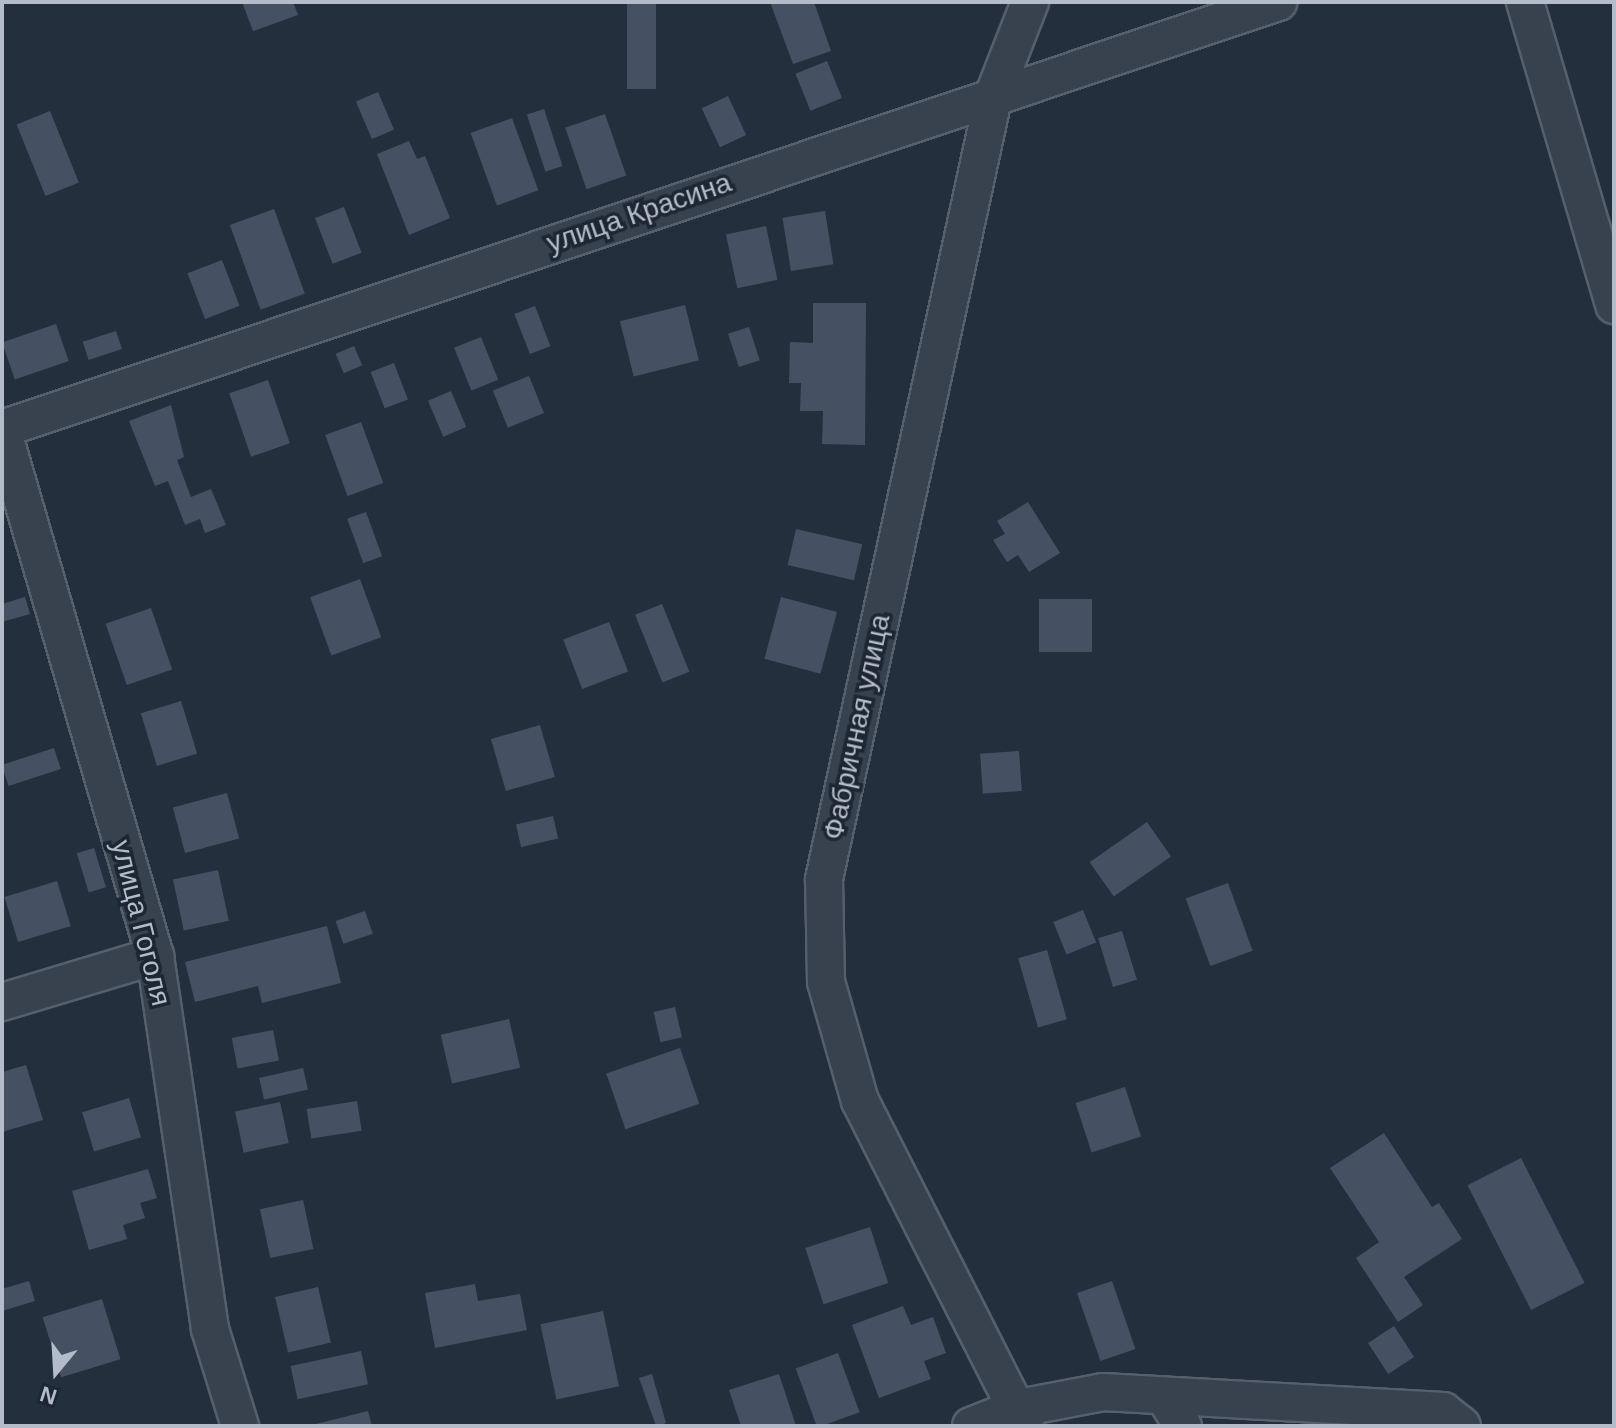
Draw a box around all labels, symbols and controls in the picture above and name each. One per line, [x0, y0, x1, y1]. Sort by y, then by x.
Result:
street label: улица Красина [542, 166, 736, 260]
street label: Фабричная улица [817, 611, 897, 843]
street label: улица Гоголя [104, 837, 178, 1009]
north arrow [16, 1332, 96, 1412]
text: N [37, 1381, 60, 1410]

